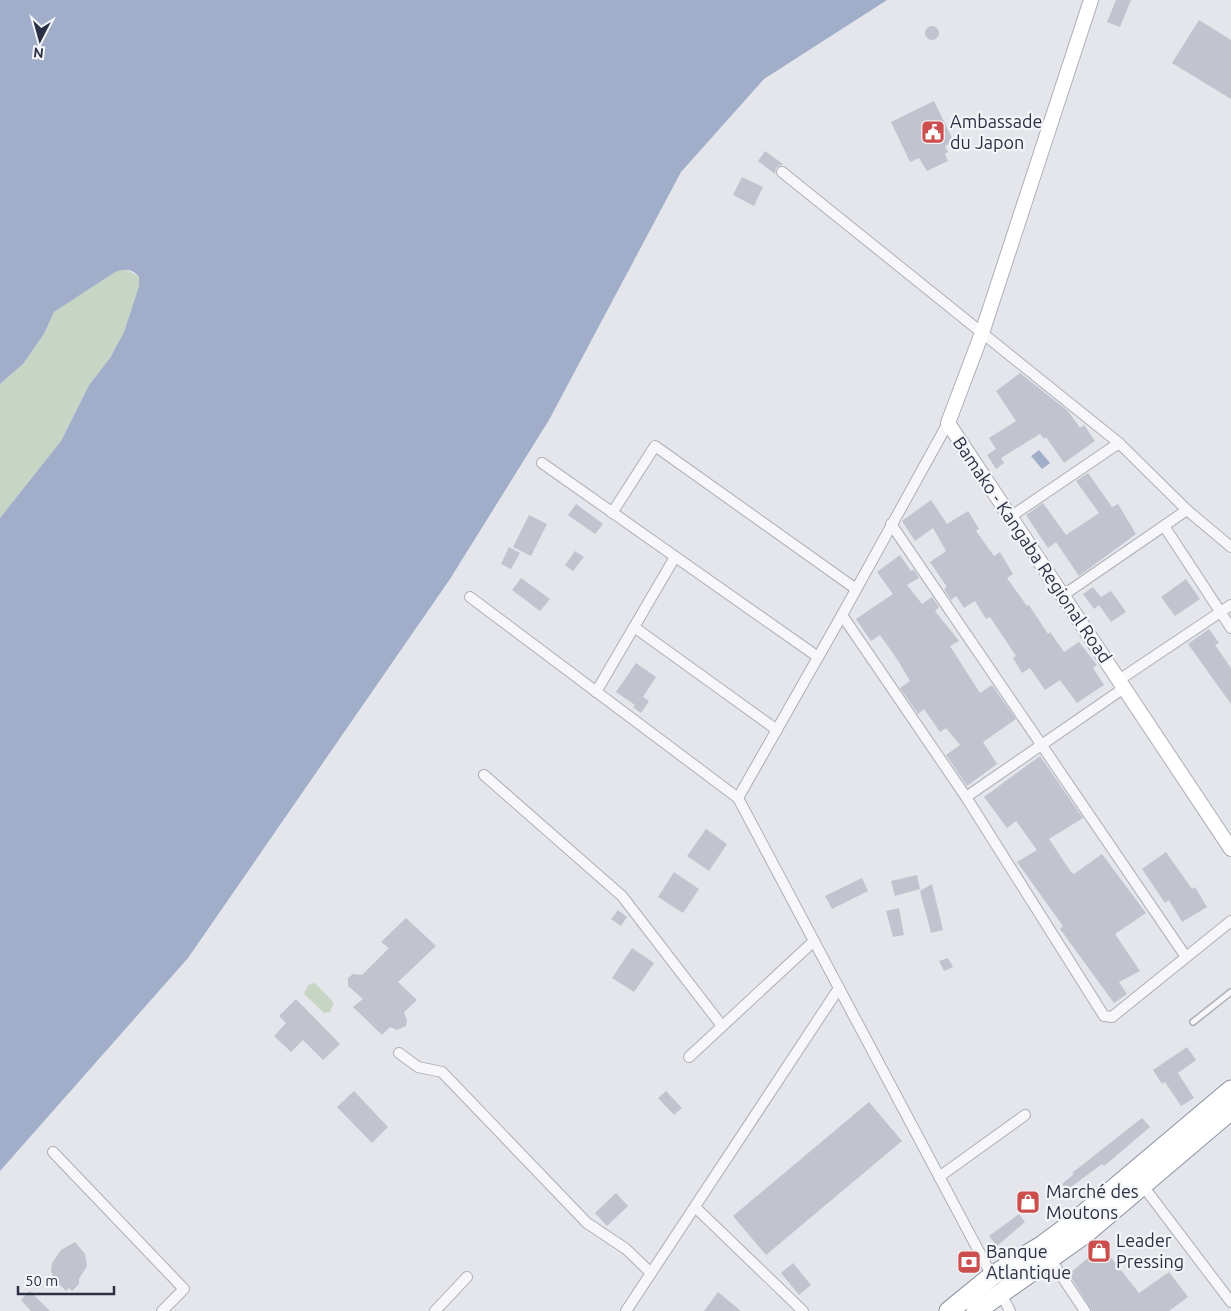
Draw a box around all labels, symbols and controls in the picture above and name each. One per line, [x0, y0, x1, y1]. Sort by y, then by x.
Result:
north arrow [15, 15, 65, 65]
text: N [33, 44, 45, 61]
place label: Ambassade du Japon [950, 111, 1042, 152]
public building icon: Ambassade du Japon [920, 119, 946, 145]
street label: Bamako - Kangaba Regional Road [949, 433, 1116, 666]
place label: Marché des Moutons [1046, 1181, 1139, 1222]
shop icon: Marché des Moutons [1015, 1189, 1041, 1215]
place label: Leader Pressing [1116, 1230, 1184, 1271]
shop icon: Leader Pressing [1086, 1238, 1112, 1264]
place label: Banque Atlantique [986, 1241, 1071, 1282]
bank icon: Banque Atlantique [956, 1249, 982, 1275]
scale bar [18, 1264, 114, 1296]
text: 50 m [25, 1272, 58, 1289]

